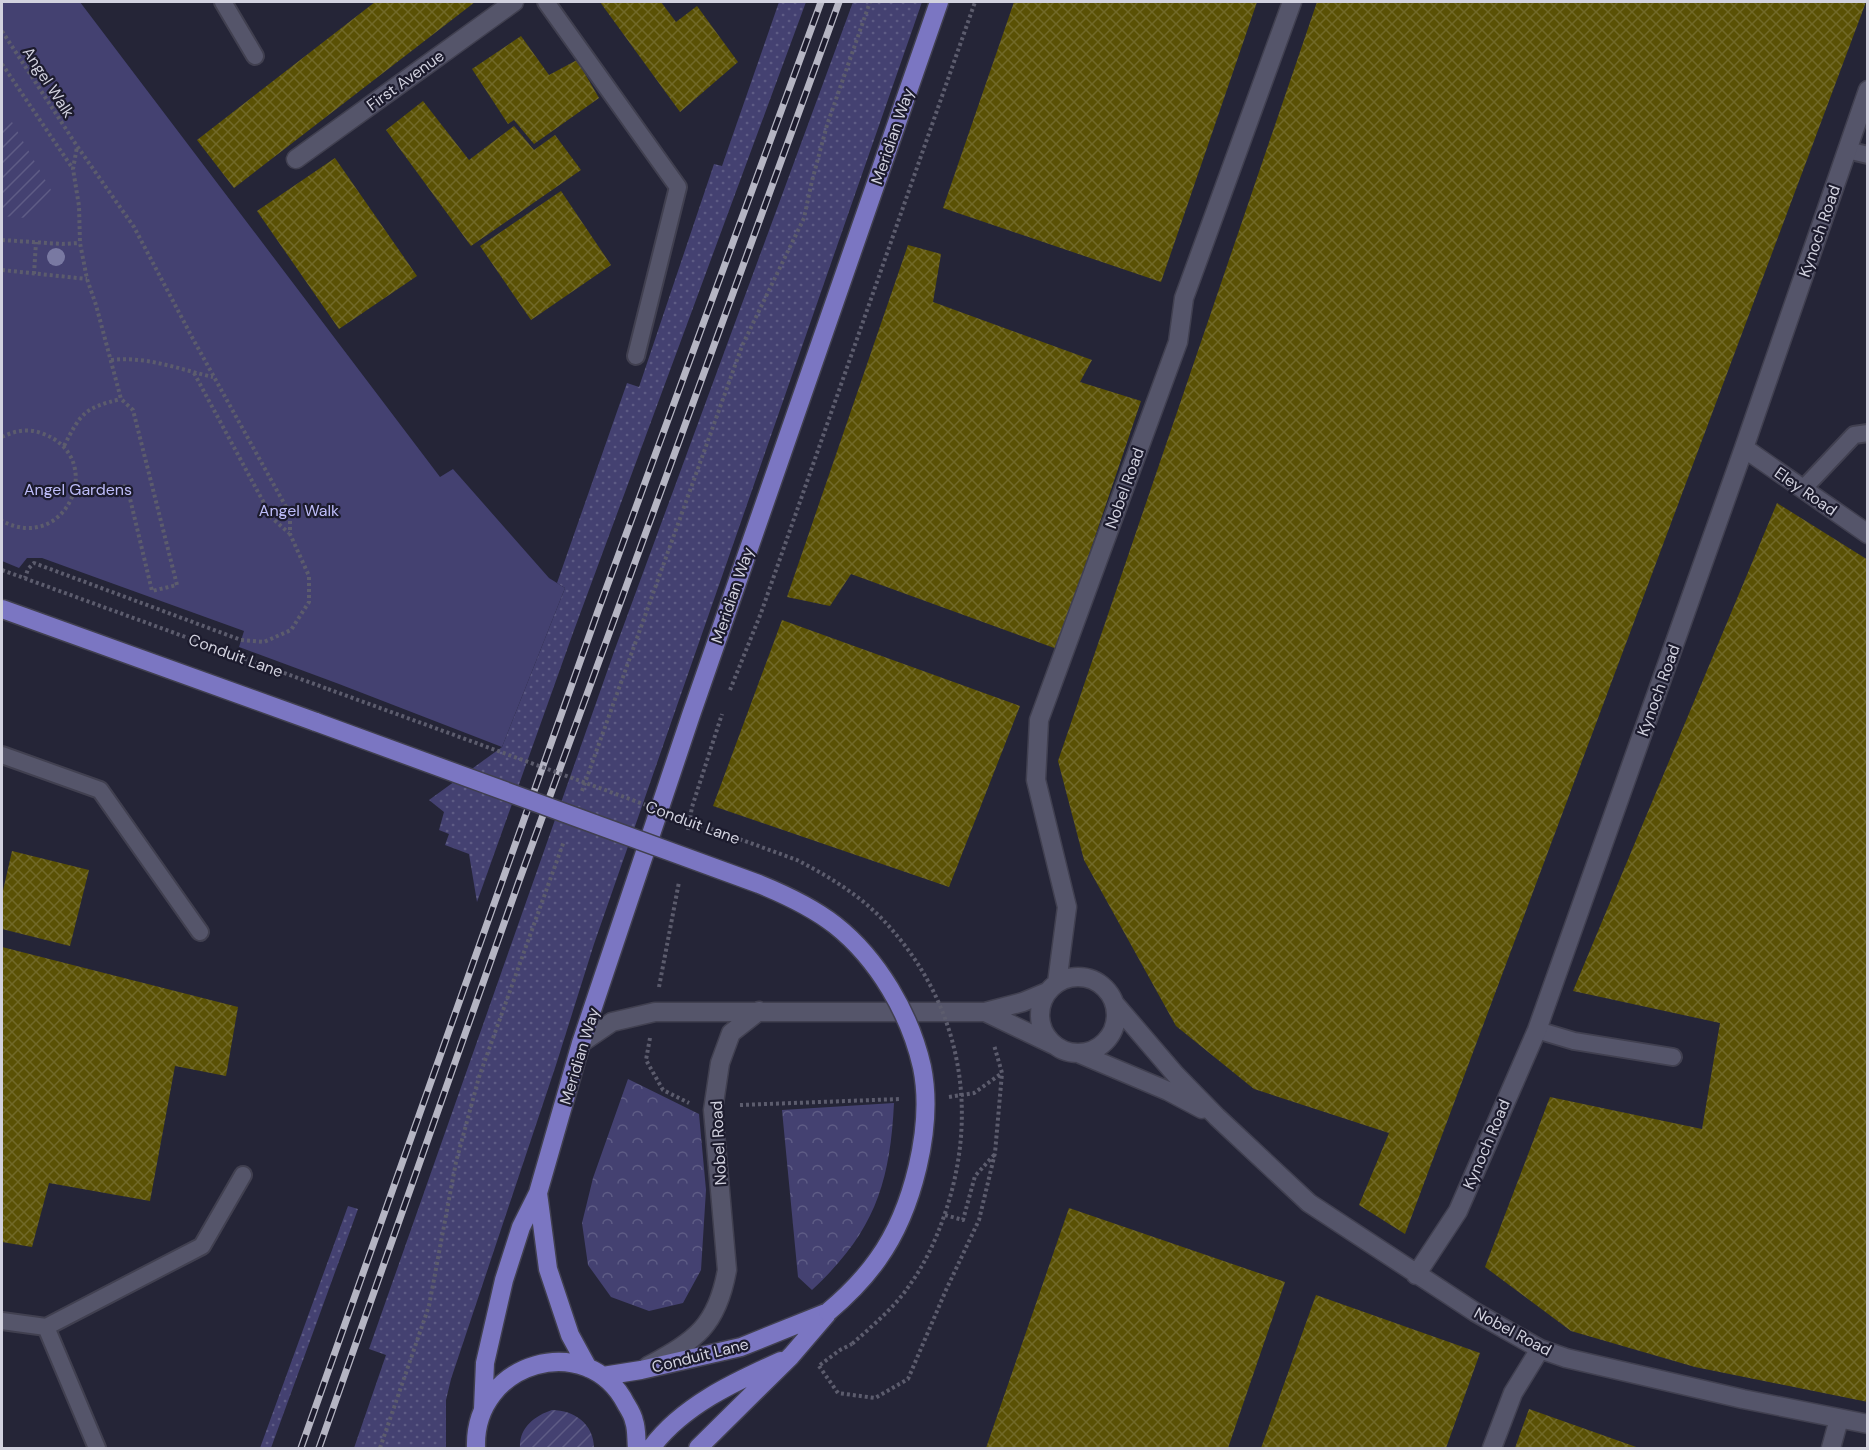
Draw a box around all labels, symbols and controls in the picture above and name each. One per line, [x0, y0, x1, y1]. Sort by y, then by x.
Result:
street label: Angel Walk [18, 43, 79, 122]
street label: First Avenue [362, 45, 448, 116]
street label: Meridian Way [866, 85, 919, 187]
street label: Kynoch Road [1794, 182, 1845, 280]
street label: Nobel Road [1100, 445, 1149, 532]
street label: Eley Road [1770, 462, 1841, 521]
park label: Angel Gardens [24, 479, 132, 500]
park label: Angel Walk [259, 500, 339, 521]
street label: Meridian Way [706, 544, 759, 646]
street label: Conduit Lane [186, 629, 286, 682]
street label: Kynoch Road [1632, 641, 1685, 739]
street label: Conduit Lane [643, 796, 743, 849]
street label: Meridian Way [555, 1005, 604, 1107]
street label: Kynoch Road [1458, 1096, 1515, 1192]
street label: Nobel Road [706, 1100, 731, 1186]
street label: Nobel Road [1470, 1302, 1555, 1361]
street label: Conduit Lane [649, 1333, 751, 1378]

